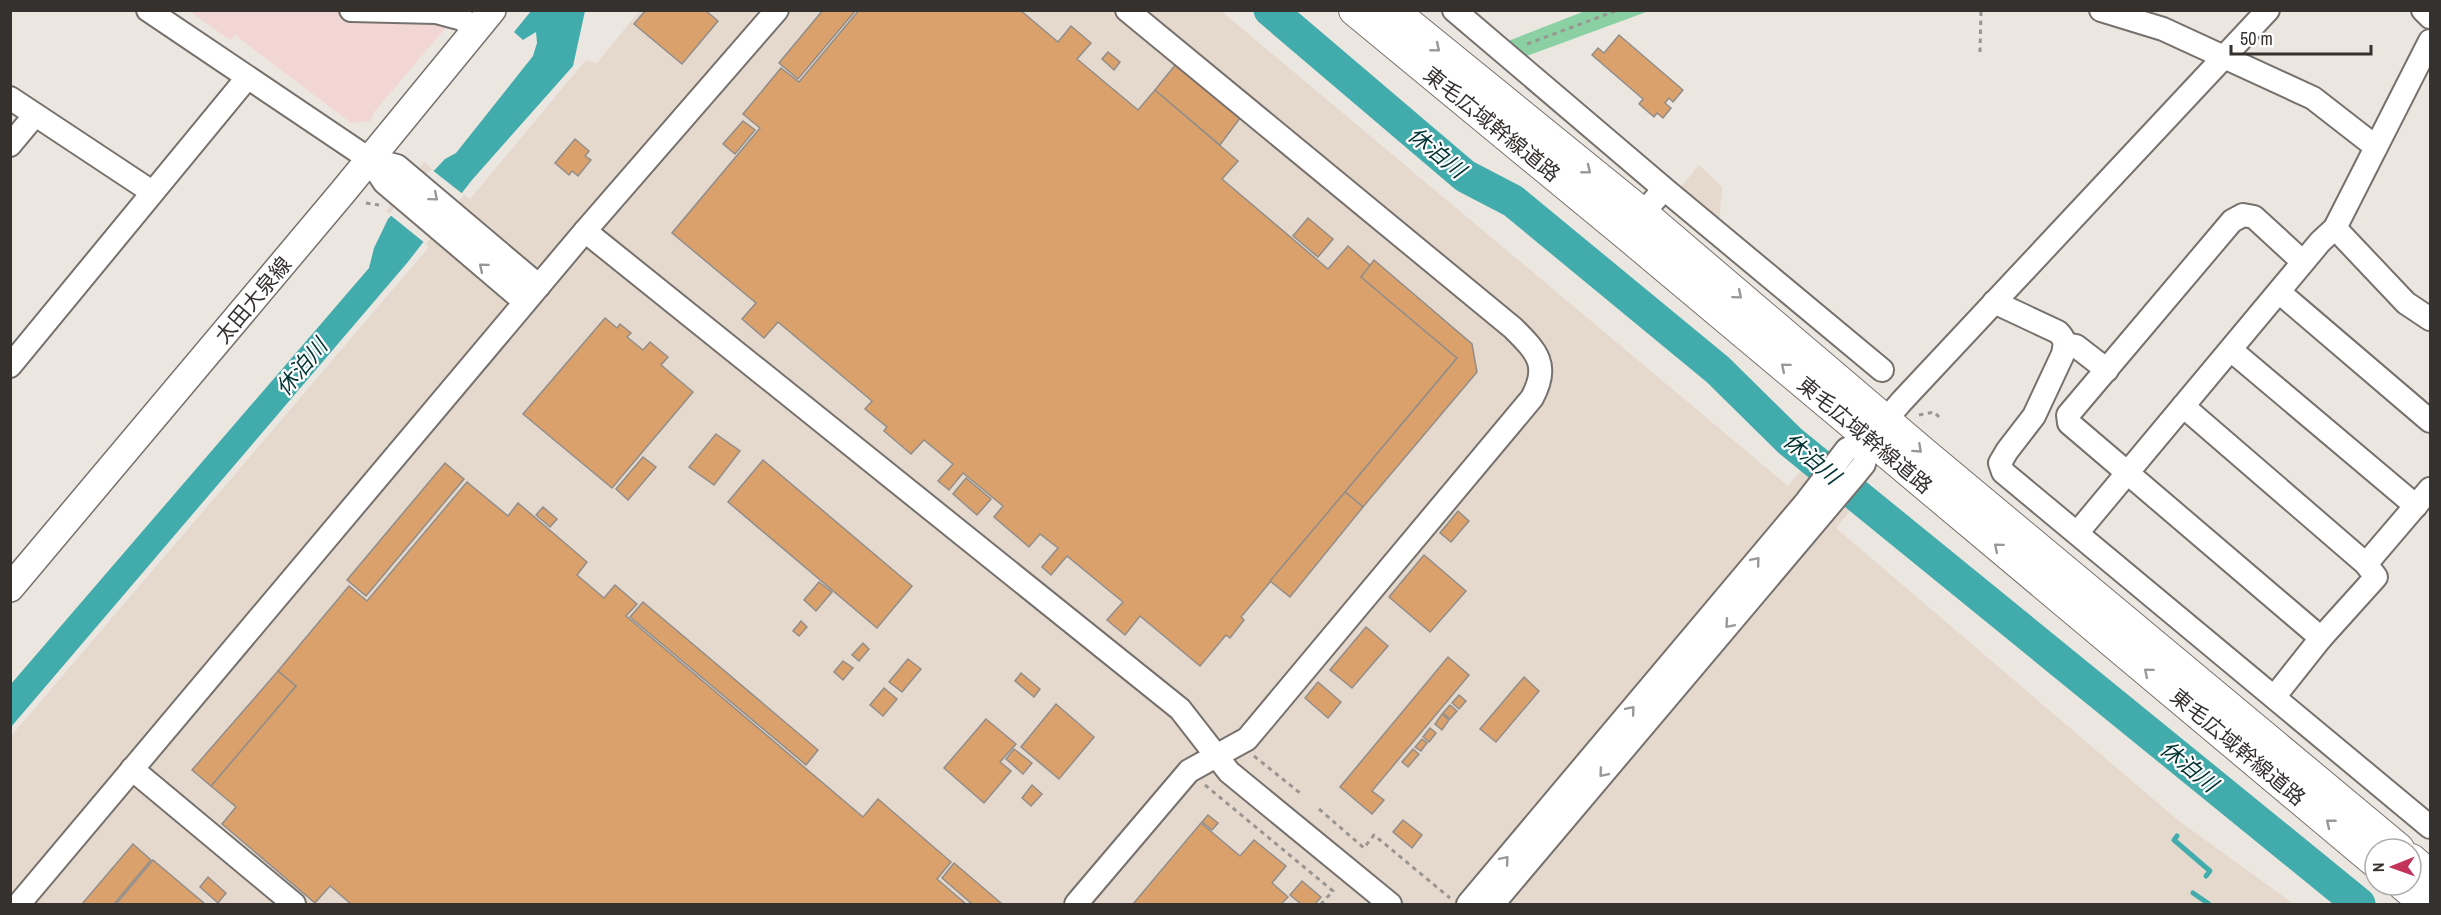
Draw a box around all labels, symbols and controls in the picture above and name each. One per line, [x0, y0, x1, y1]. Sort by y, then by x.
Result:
scale bar [2231, 18, 2370, 56]
text: 50 m [2240, 26, 2273, 51]
one-way arrow [1429, 40, 1440, 51]
street label: 東毛広域幹線道路 [1418, 60, 1566, 188]
water label: 休泊川 [1402, 120, 1474, 186]
one-way arrow [1581, 163, 1592, 174]
one-way arrow [427, 190, 438, 201]
street label: 太田大泉線 [208, 250, 298, 350]
one-way arrow [479, 263, 490, 274]
one-way arrow [1731, 287, 1742, 298]
water label: 休泊川 [268, 331, 335, 402]
one-way arrow [1780, 364, 1791, 375]
street label: 東毛広域幹線道路 [1791, 370, 1939, 500]
water label: 休泊川 [1777, 425, 1848, 492]
one-way arrow [1911, 441, 1922, 452]
one-way arrow [1994, 543, 2005, 554]
one-way arrow [1749, 557, 1760, 568]
one-way arrow [1726, 617, 1737, 628]
one-way arrow [2144, 668, 2155, 679]
street label: 東毛広域幹線道路 [2164, 682, 2312, 812]
one-way arrow [1623, 706, 1634, 717]
water label: 休泊川 [2154, 734, 2226, 800]
one-way arrow [1600, 766, 1611, 777]
one-way arrow [2326, 820, 2337, 831]
north arrow [2363, 837, 2423, 897]
one-way arrow [1498, 856, 1509, 867]
text: N [2367, 862, 2389, 872]

